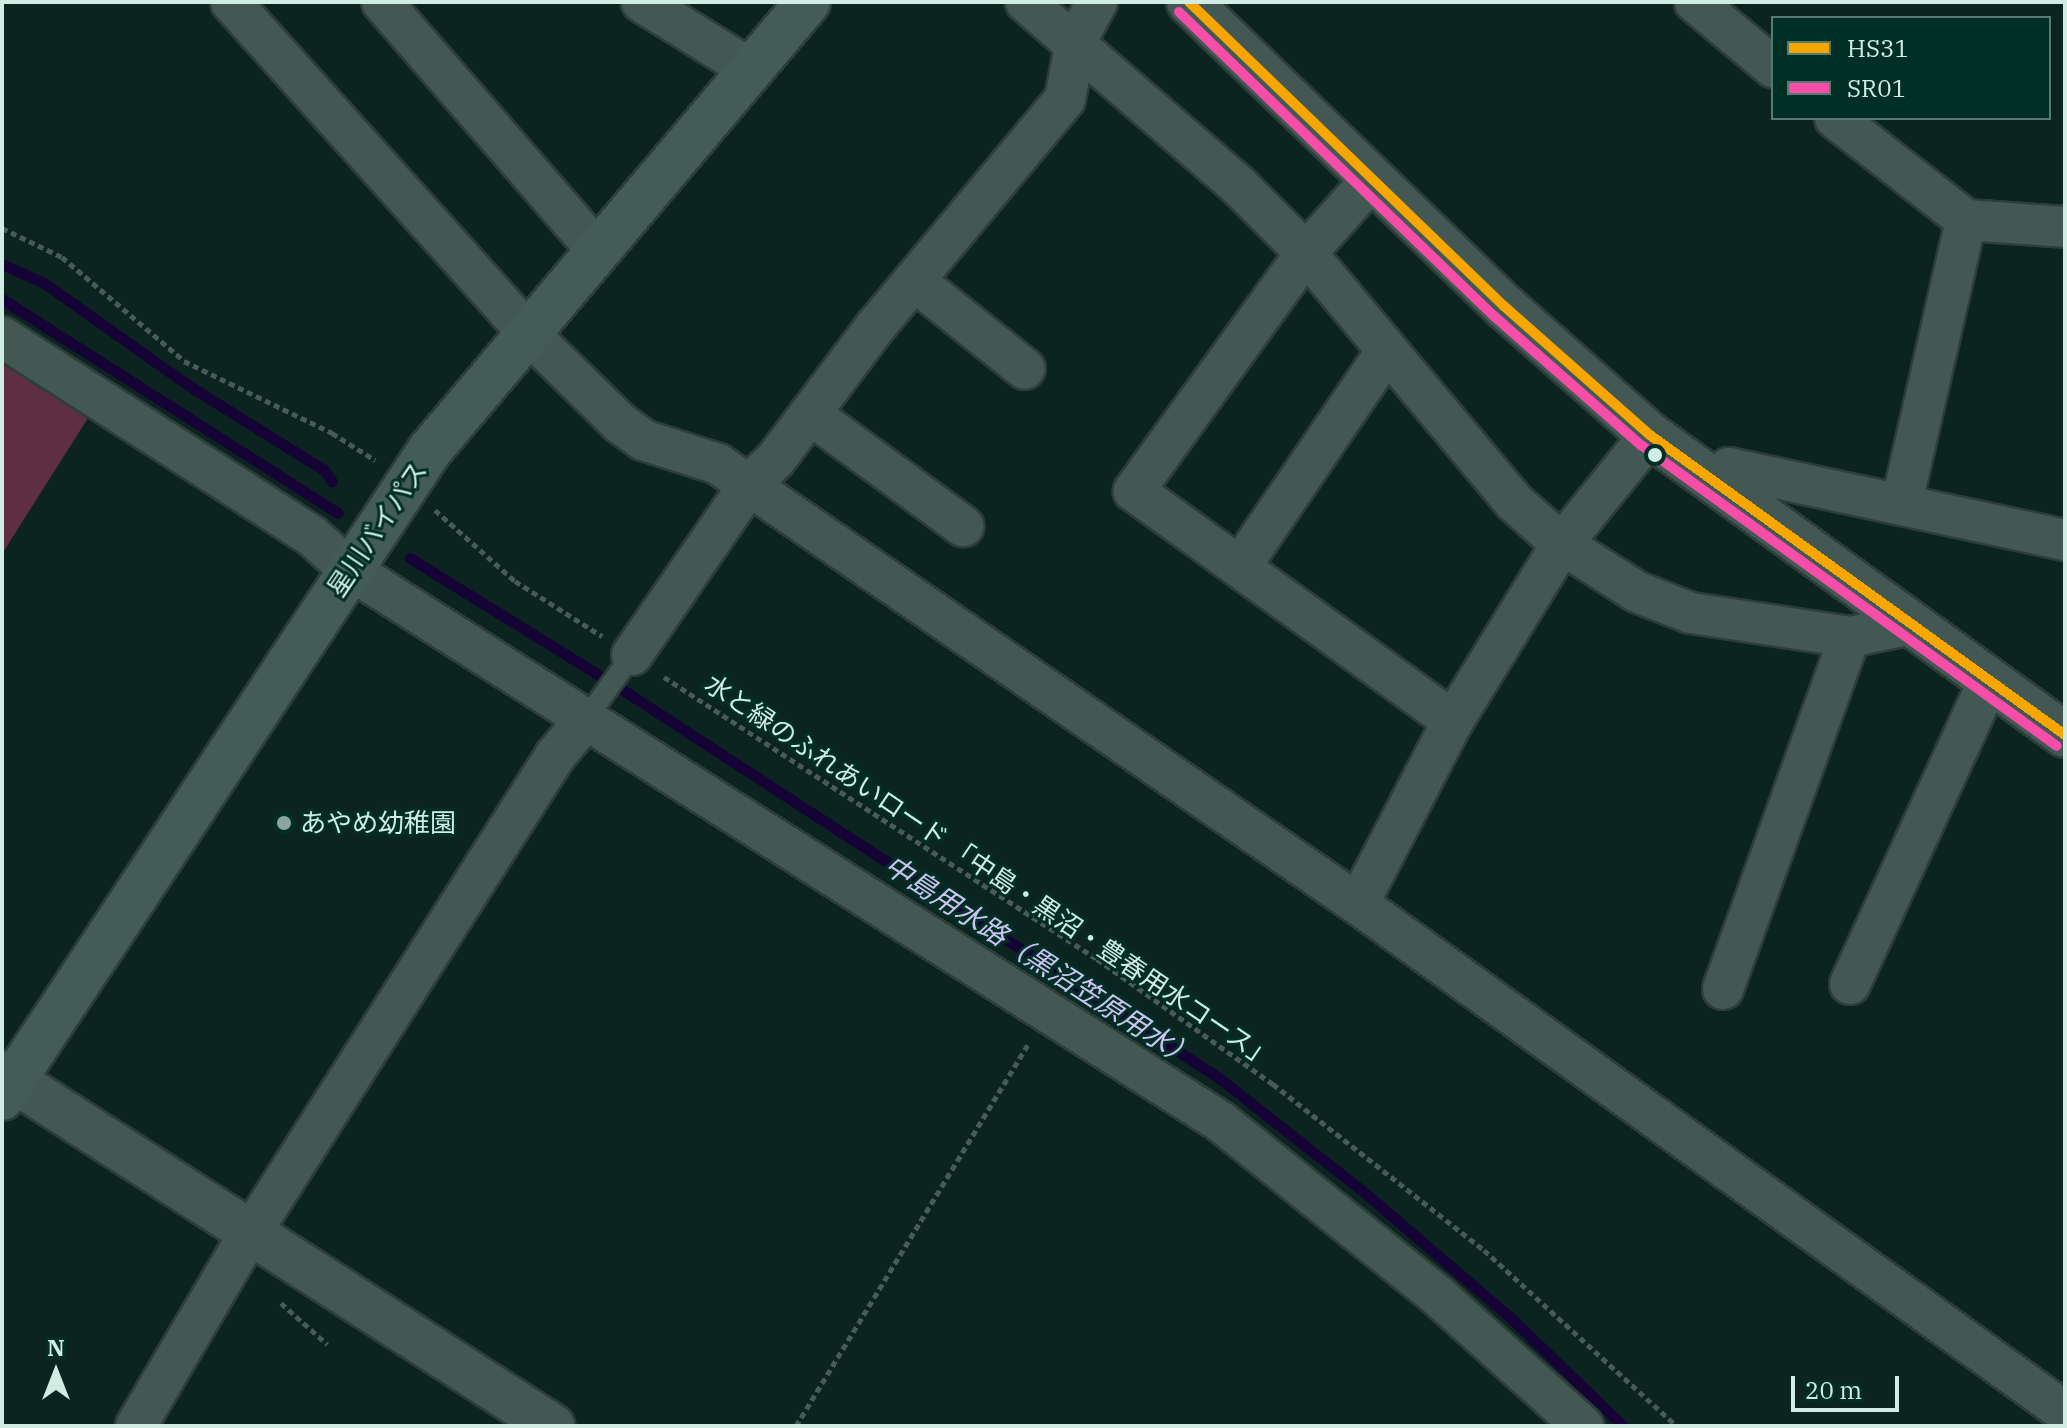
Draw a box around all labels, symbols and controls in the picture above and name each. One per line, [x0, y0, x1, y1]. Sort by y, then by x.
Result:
legend [1771, 16, 2051, 120]
text: HS31 [1847, 32, 1909, 64]
text: SR01 [1847, 72, 1906, 104]
unlabelled marker [1647, 447, 1663, 463]
street label: 星川バイパス [320, 456, 434, 602]
street label: 水と緑のふれあいロード 「中島・黒沼・豊春用水コース」 [699, 667, 1281, 1075]
place label: あやめ幼稚園 [300, 807, 456, 839]
marker: あやめ幼稚園 [275, 814, 293, 832]
water label: 中島用水路（黒沼笠原用水） [878, 848, 1202, 1074]
north arrow [16, 1332, 96, 1412]
text: N [47, 1333, 65, 1362]
scale bar [1795, 1360, 1903, 1410]
text: 20 m [1805, 1374, 1862, 1406]

